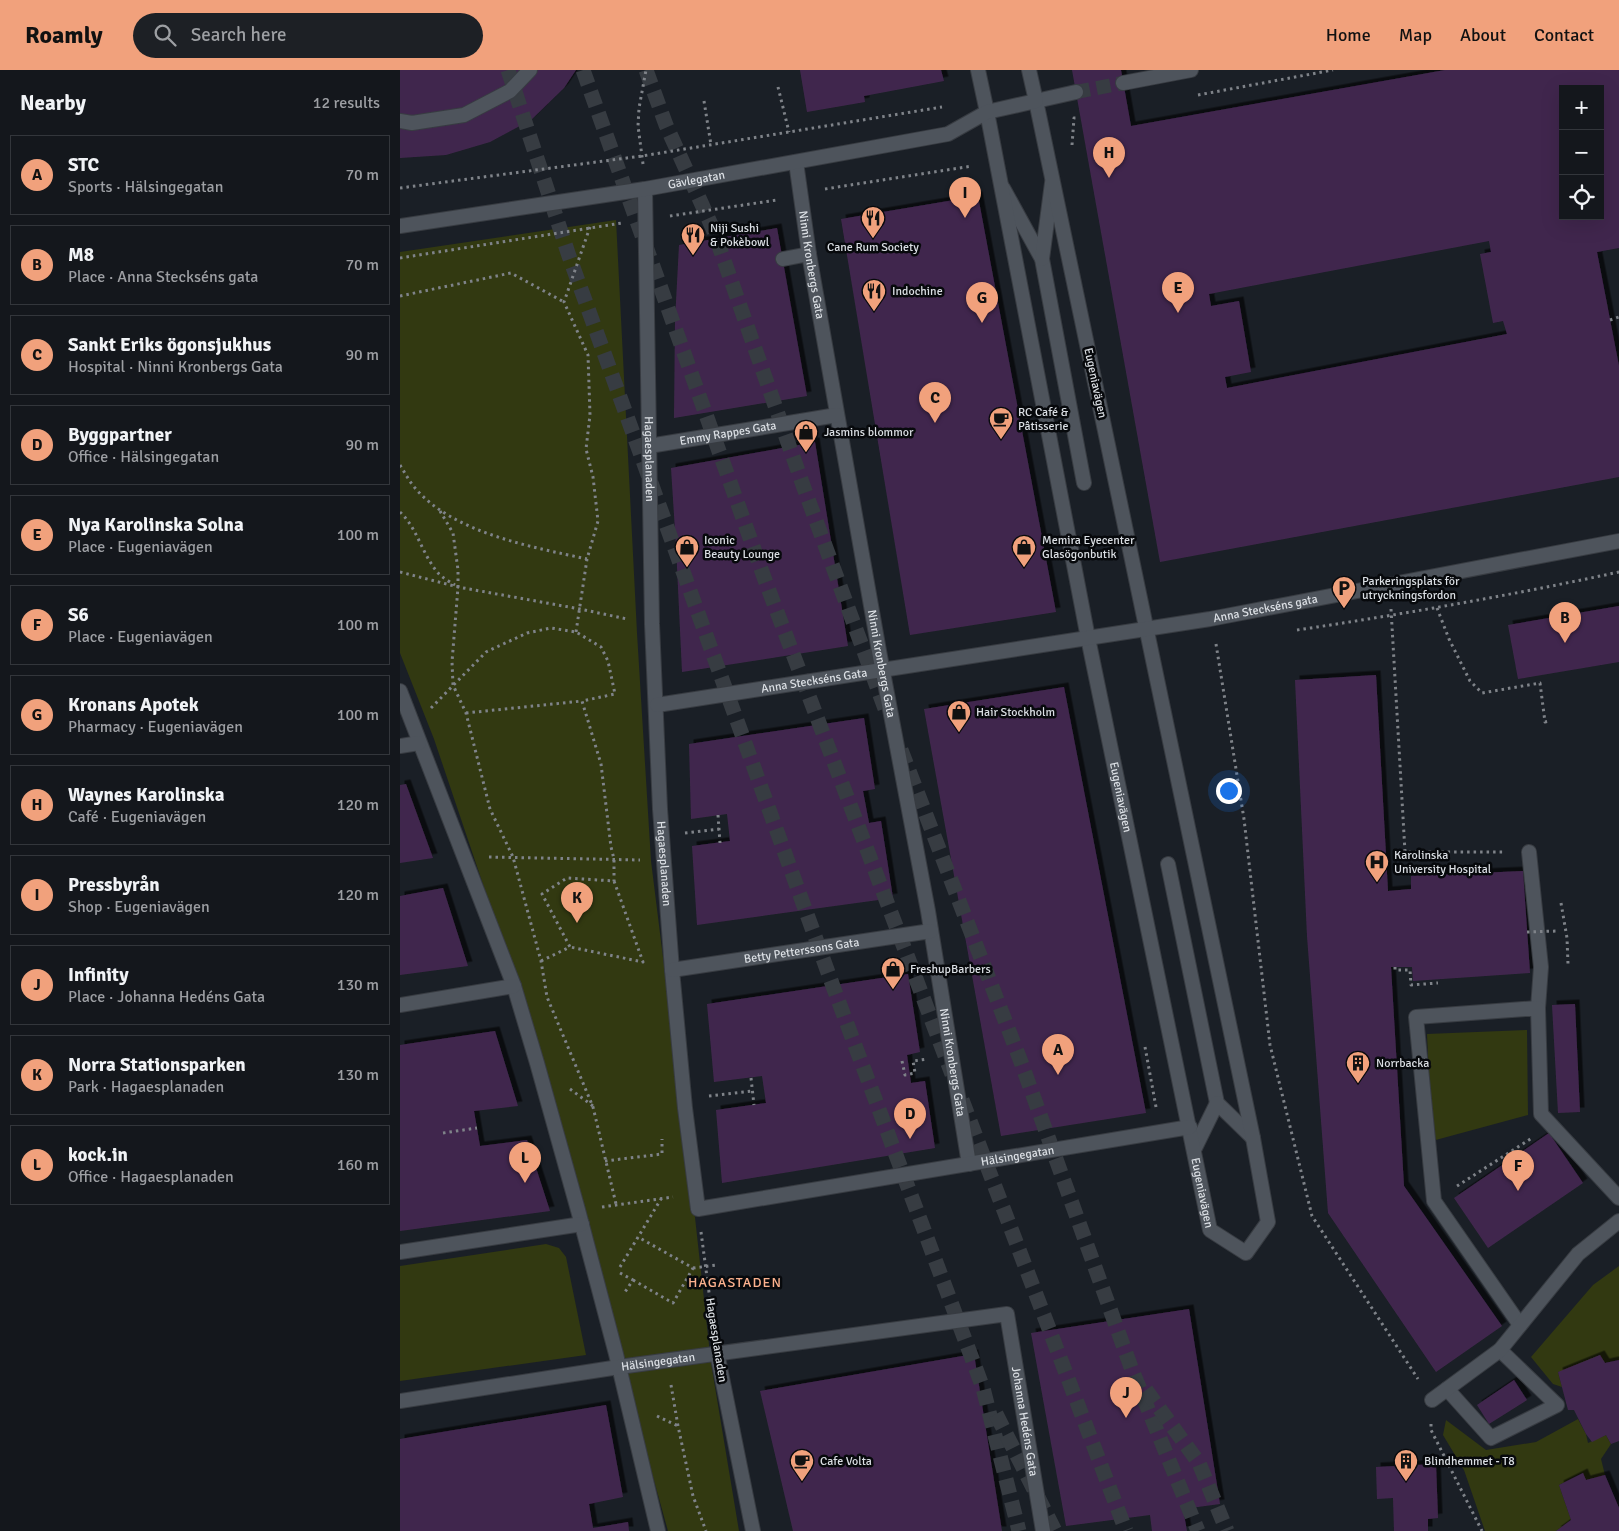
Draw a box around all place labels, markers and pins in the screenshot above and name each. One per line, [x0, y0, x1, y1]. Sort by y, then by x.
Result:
pin: H [1093, 137, 1125, 178]
pin: I [949, 177, 981, 218]
restaurant icon: Cane Rum Society [860, 205, 886, 239]
place label: Niji Sushi & Pokèbowl [710, 221, 770, 250]
restaurant icon: Niji Sushi & Pokèbowl [680, 222, 706, 256]
place label: Cane Rum Society [827, 240, 919, 255]
pin: E [1162, 272, 1194, 313]
restaurant icon: Indochine [861, 278, 887, 312]
pin: G [966, 282, 998, 323]
place label: Indochine [892, 284, 943, 299]
pin: C [919, 382, 951, 423]
place label: RC Café & Pâtisserie [1018, 405, 1069, 434]
cafe icon: RC Café & Pâtisserie [988, 406, 1014, 440]
shop icon: Jasmins blommor [793, 419, 819, 453]
place label: Jasmins blommor [824, 425, 914, 440]
place label: Iconic Beauty Lounge [704, 533, 780, 562]
place label: Memira Eyecenter Glasögonbutik [1042, 533, 1135, 562]
shop icon: Iconic Beauty Lounge [674, 534, 700, 568]
shop icon: Memira Eyecenter Glasögonbutik [1011, 534, 1037, 568]
place label: Parkeringsplats för utryckningsfordon [1362, 574, 1460, 603]
parking icon: Parkeringsplats för utryckningsfordon [1331, 575, 1357, 609]
pin: B [1549, 602, 1581, 643]
shop icon: Hair Stockholm [946, 699, 972, 733]
place label: Hair Stockholm [976, 705, 1055, 720]
place label: Karolinska University Hospital [1394, 848, 1492, 877]
hospital icon: Karolinska University Hospital [1364, 849, 1390, 883]
pin: K [561, 882, 593, 923]
shop icon: FreshupBarbers [880, 956, 906, 990]
place label: FreshupBarbers [910, 962, 991, 977]
pin: A [1042, 1034, 1074, 1075]
building icon: Norrbacka [1345, 1050, 1371, 1084]
place label: Norrbacka [1376, 1056, 1429, 1071]
pin: D [894, 1098, 926, 1139]
pin: L [509, 1142, 541, 1183]
pin: F [1502, 1150, 1534, 1191]
pin: J [1110, 1377, 1142, 1418]
cafe icon: Cafe Volta [789, 1448, 815, 1482]
building icon: Blindhemmet - T8 [1393, 1448, 1419, 1482]
place label: Cafe Volta [820, 1454, 872, 1469]
place label: Blindhemmet - T8 [1424, 1454, 1515, 1469]

